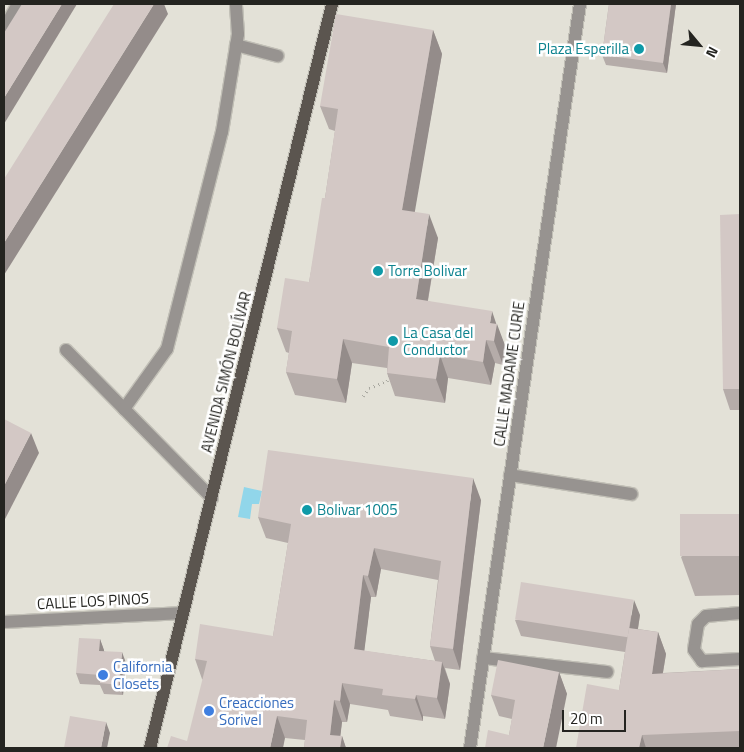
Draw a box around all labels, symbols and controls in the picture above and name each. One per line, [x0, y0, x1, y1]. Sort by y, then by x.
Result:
north arrow [674, 20, 724, 70]
place label: Plaza Esperilla [538, 40, 629, 58]
marker: Plaza Esperilla [633, 43, 645, 55]
text: N [701, 43, 724, 61]
place label: Torre Bolivar [388, 262, 467, 280]
marker: Torre Bolivar [372, 265, 384, 277]
street label: AVENIDA SIMÓN BOLÍVAR [197, 290, 255, 454]
street label: CALLE MADAME CURIE [490, 300, 528, 448]
place label: La Casa del Conductor [403, 323, 473, 358]
marker: La Casa del Conductor [387, 335, 399, 347]
place label: Bolivar 1005 [317, 501, 398, 519]
marker: Bolivar 1005 [301, 504, 313, 516]
street label: CALLE LOS PINOS [37, 589, 149, 613]
place label: California Closets [113, 657, 172, 692]
marker: California Closets [97, 669, 109, 681]
place label: Creacciones Sorivel [219, 693, 294, 728]
scale bar [564, 700, 628, 732]
marker: Creacciones Sorivel [203, 705, 215, 717]
text: 20 m [570, 707, 603, 730]

